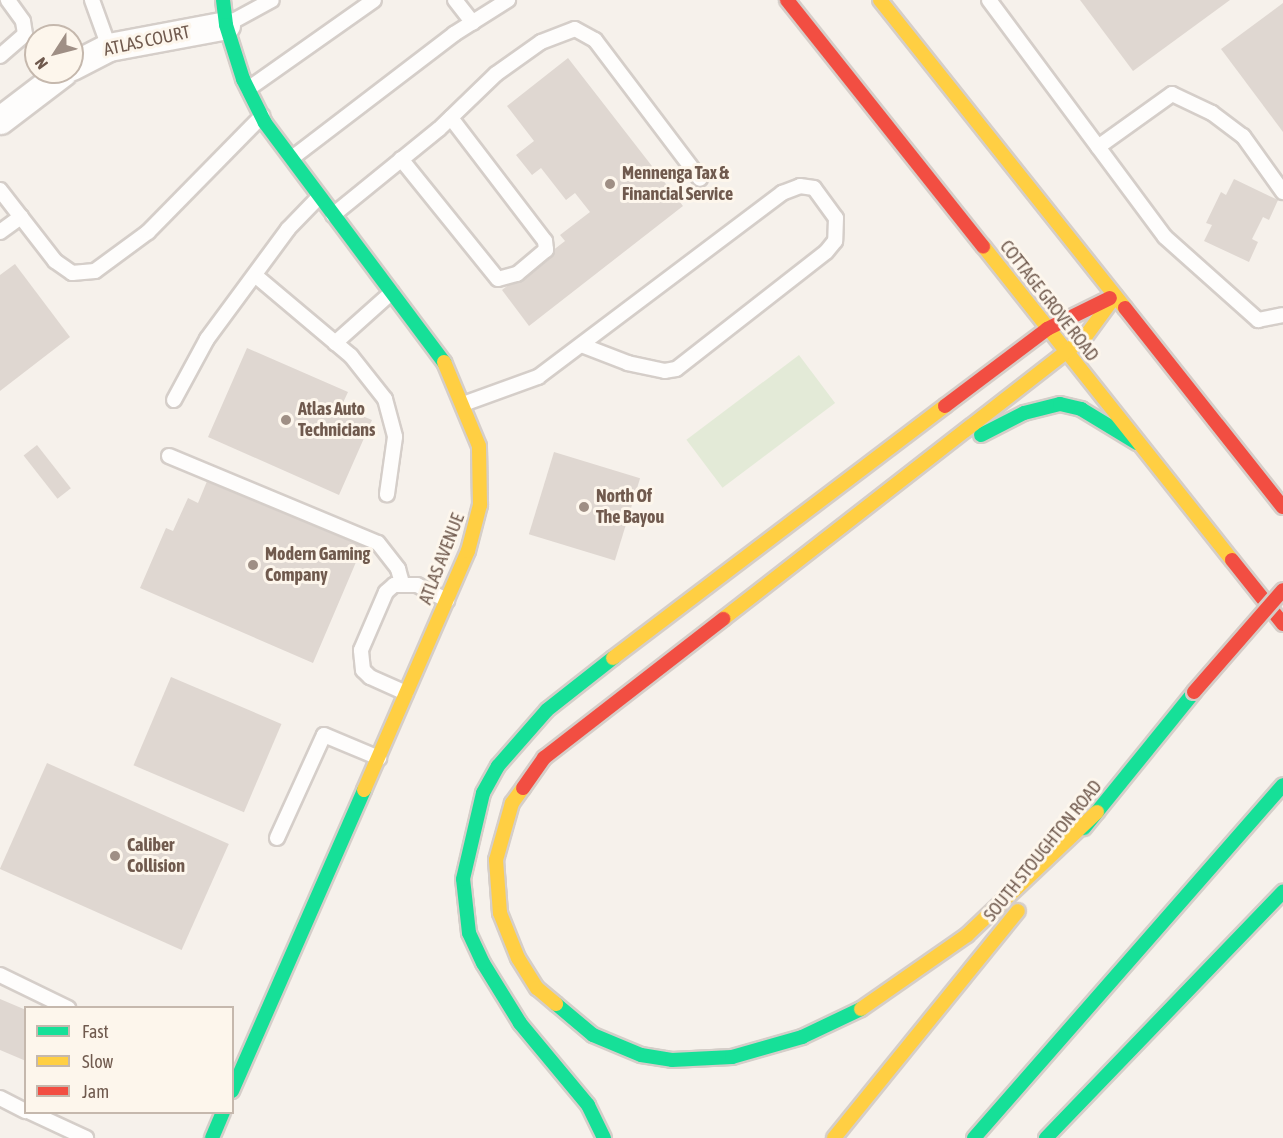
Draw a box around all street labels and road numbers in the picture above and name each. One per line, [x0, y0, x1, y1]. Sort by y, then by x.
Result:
street label: ATLAS COURT [102, 21, 192, 61]
street label: COTTAGE GROVE ROAD [995, 236, 1103, 366]
street label: ATLAS AVENUE [415, 510, 469, 608]
street label: SOUTH STOUGHTON ROAD [980, 776, 1106, 926]

